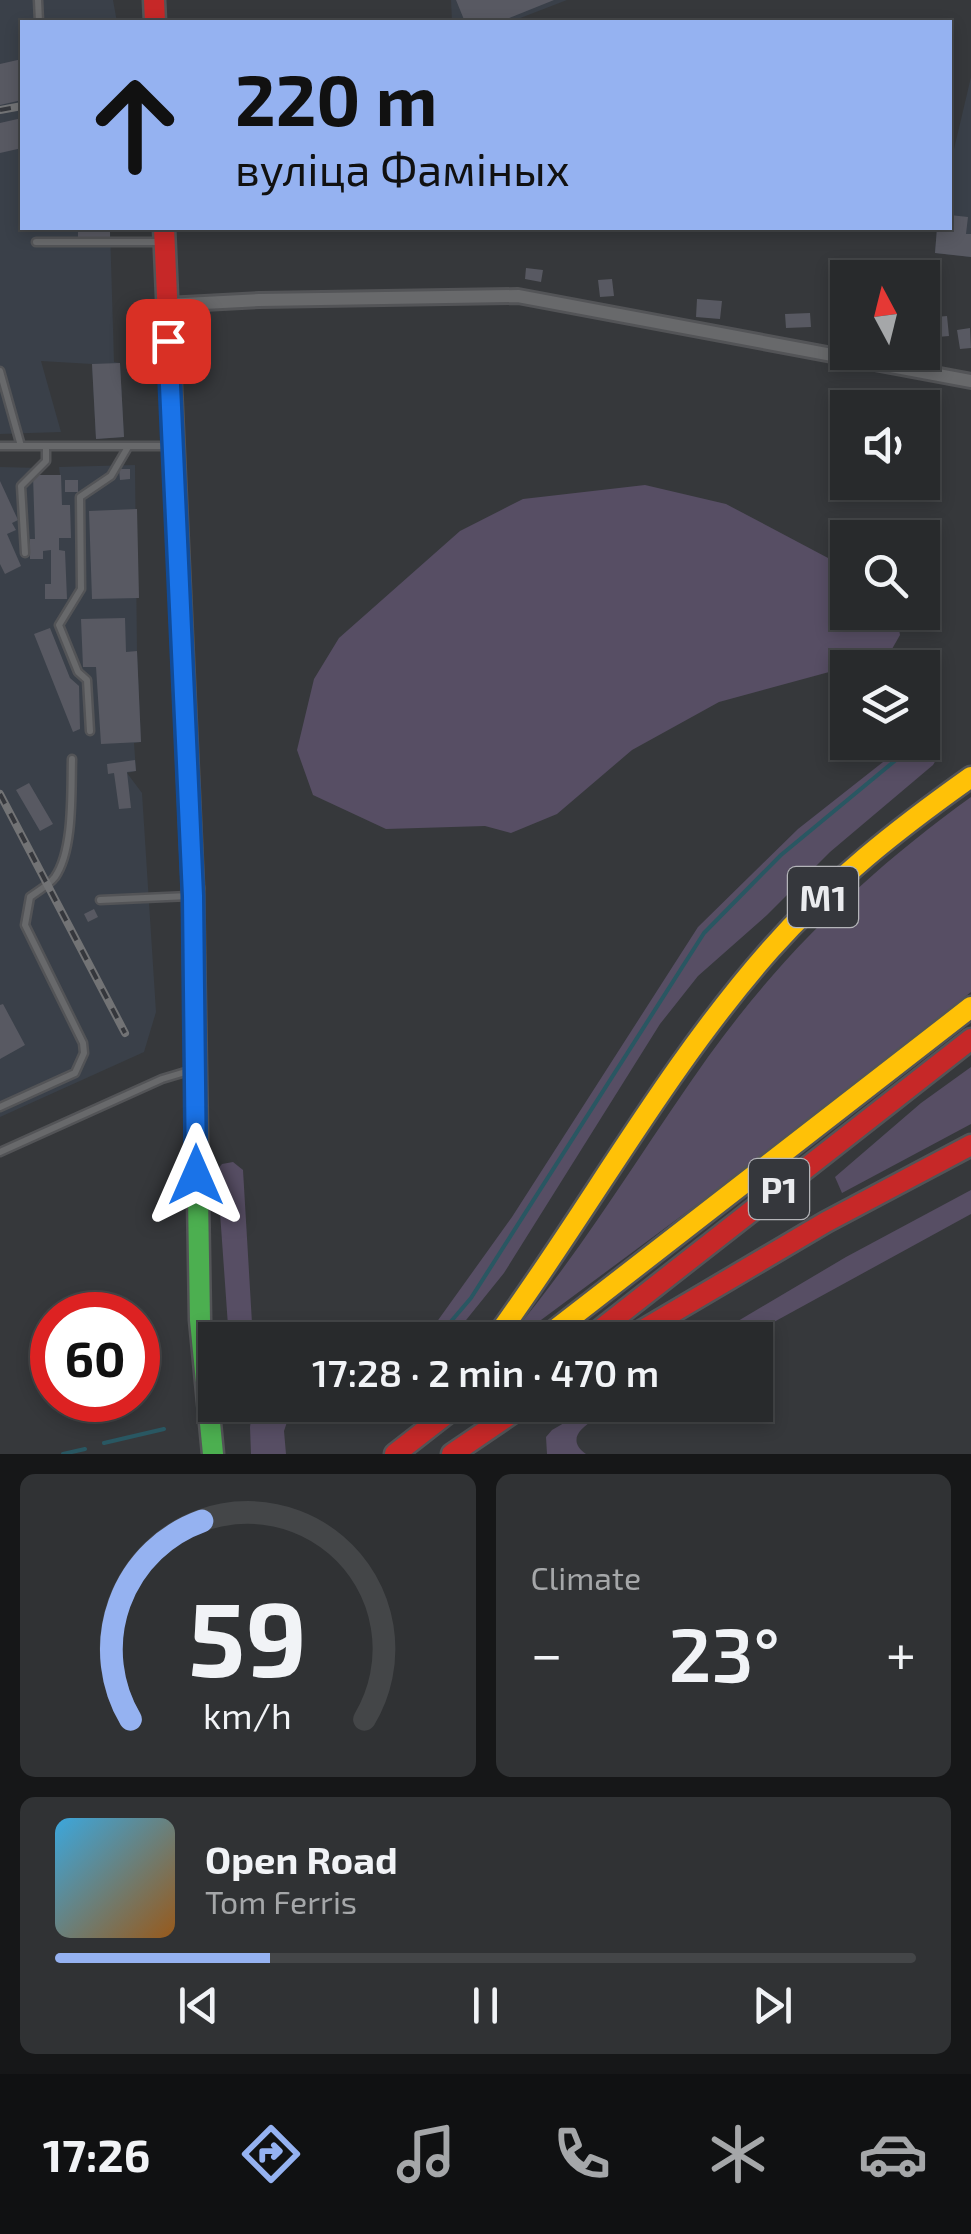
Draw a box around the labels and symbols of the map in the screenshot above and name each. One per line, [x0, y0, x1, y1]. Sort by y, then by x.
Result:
north arrow [830, 260, 940, 370]
pin [126, 299, 211, 384]
road number: М1 [788, 867, 858, 927]
position arrow [144, 1123, 248, 1227]
road number: Р1 [749, 1159, 809, 1219]
speed limit sign: 60 [30, 1292, 160, 1422]

